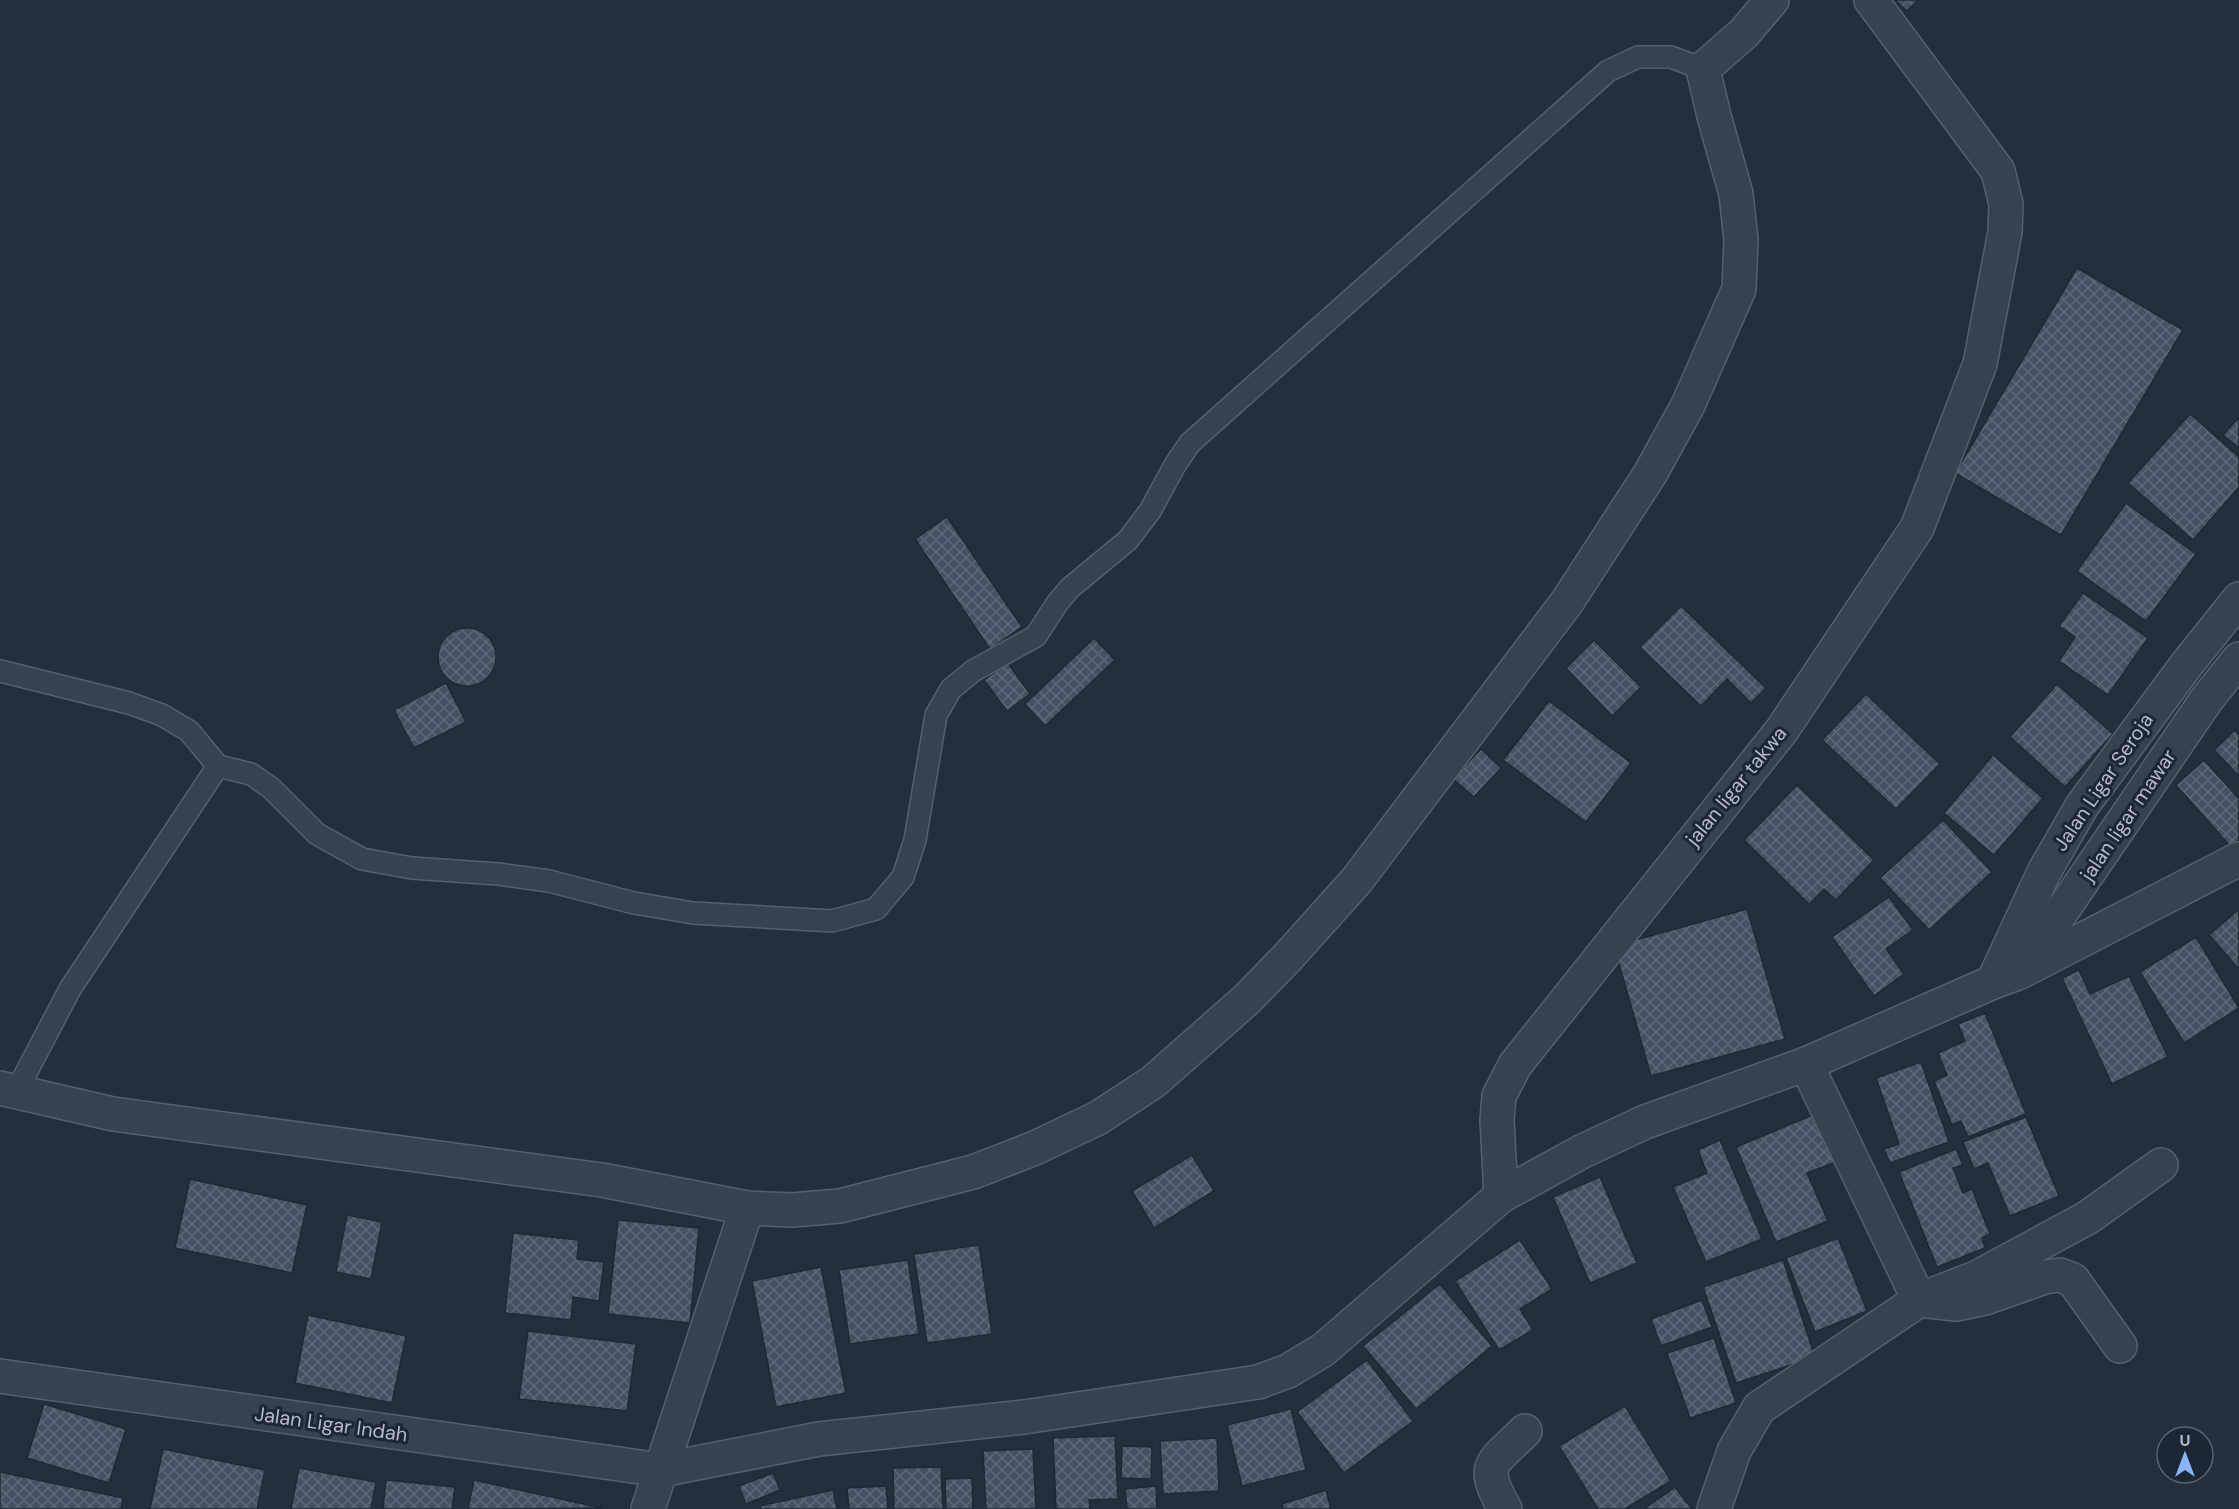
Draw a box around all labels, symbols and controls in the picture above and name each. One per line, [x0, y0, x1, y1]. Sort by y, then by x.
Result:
street label: Jalan Ligar Seroja [2047, 708, 2159, 856]
street label: jalan ligar takwa [1679, 721, 1792, 852]
street label: jalan ligar mawar [2074, 744, 2182, 887]
street label: Jalan Ligar Indah [253, 1400, 409, 1448]
north arrow [2155, 1425, 2215, 1485]
text: U [2180, 1430, 2190, 1451]

